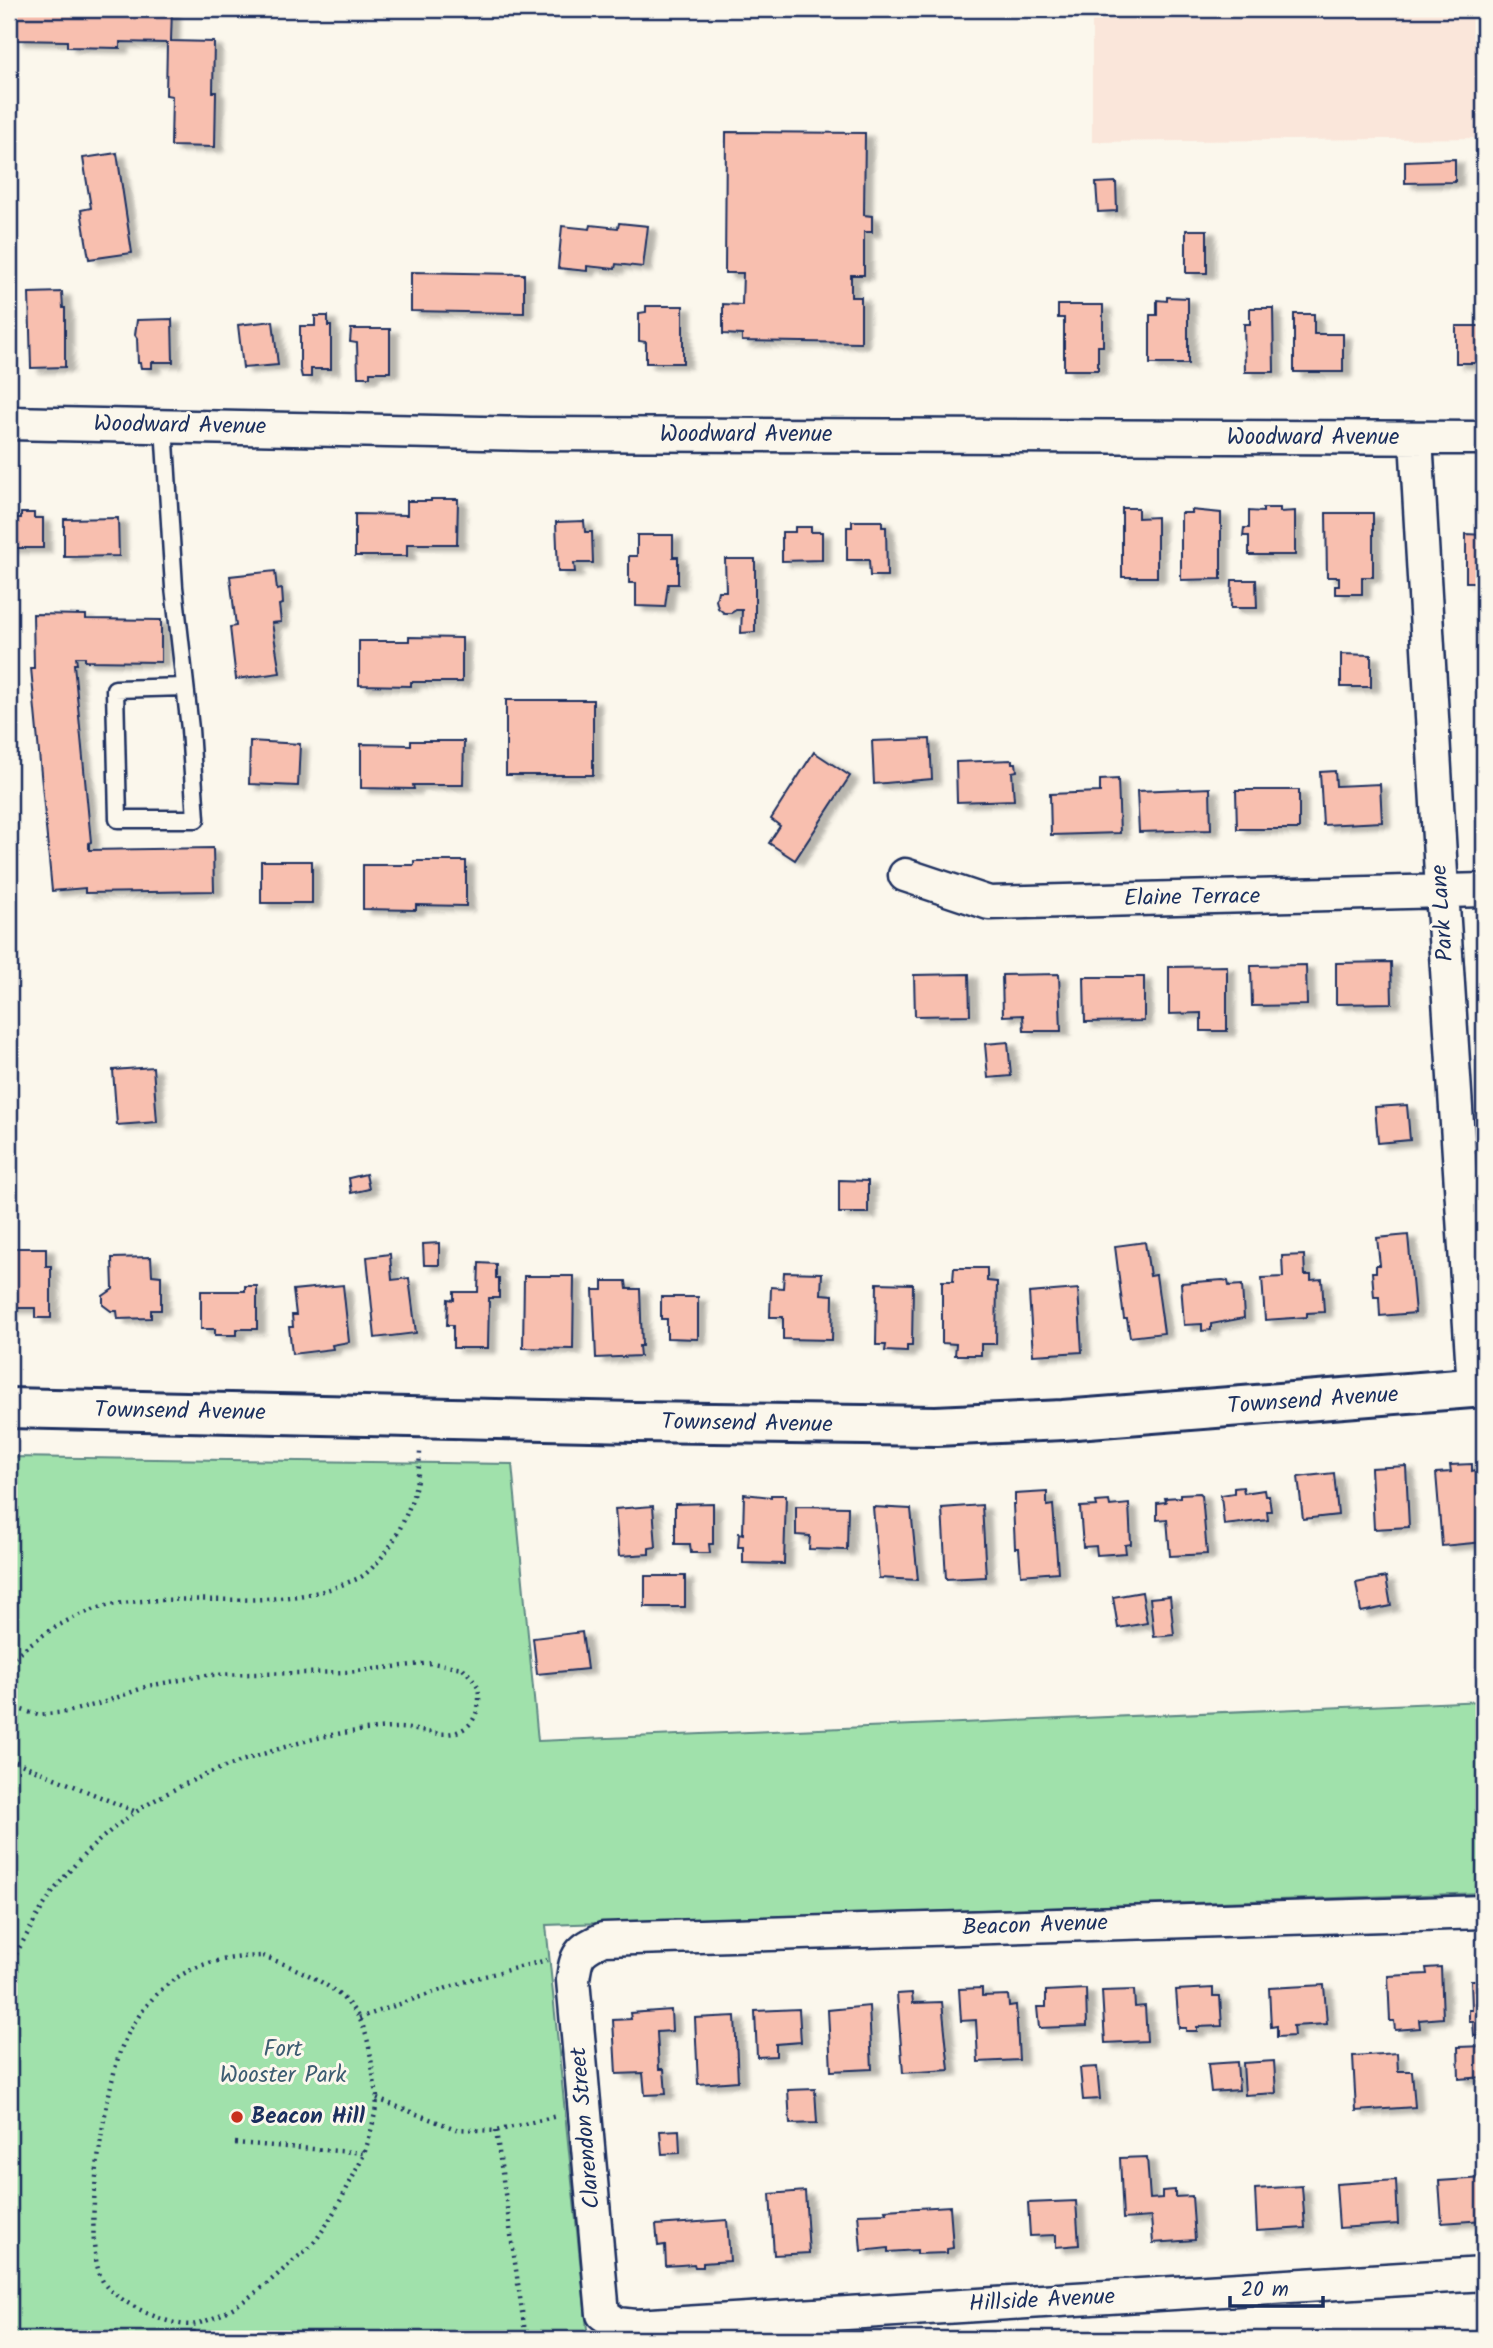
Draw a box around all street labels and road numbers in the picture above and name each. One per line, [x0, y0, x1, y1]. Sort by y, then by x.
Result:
street label: Woodward Avenue [93, 406, 267, 446]
street label: Woodward Avenue [660, 417, 832, 453]
street label: Woodward Avenue [1227, 420, 1399, 456]
street label: Park Lane [1422, 863, 1464, 963]
street label: Elaine Terrace [1123, 879, 1261, 917]
street label: Townsend Avenue [1226, 1377, 1400, 1425]
street label: Townsend Avenue [94, 1393, 266, 1431]
street label: Townsend Avenue [661, 1405, 833, 1443]
street label: Beacon Avenue [962, 1905, 1108, 1947]
street label: Clarendon Street [561, 2045, 611, 2210]
street label: Hillside Avenue [968, 2279, 1116, 2323]

